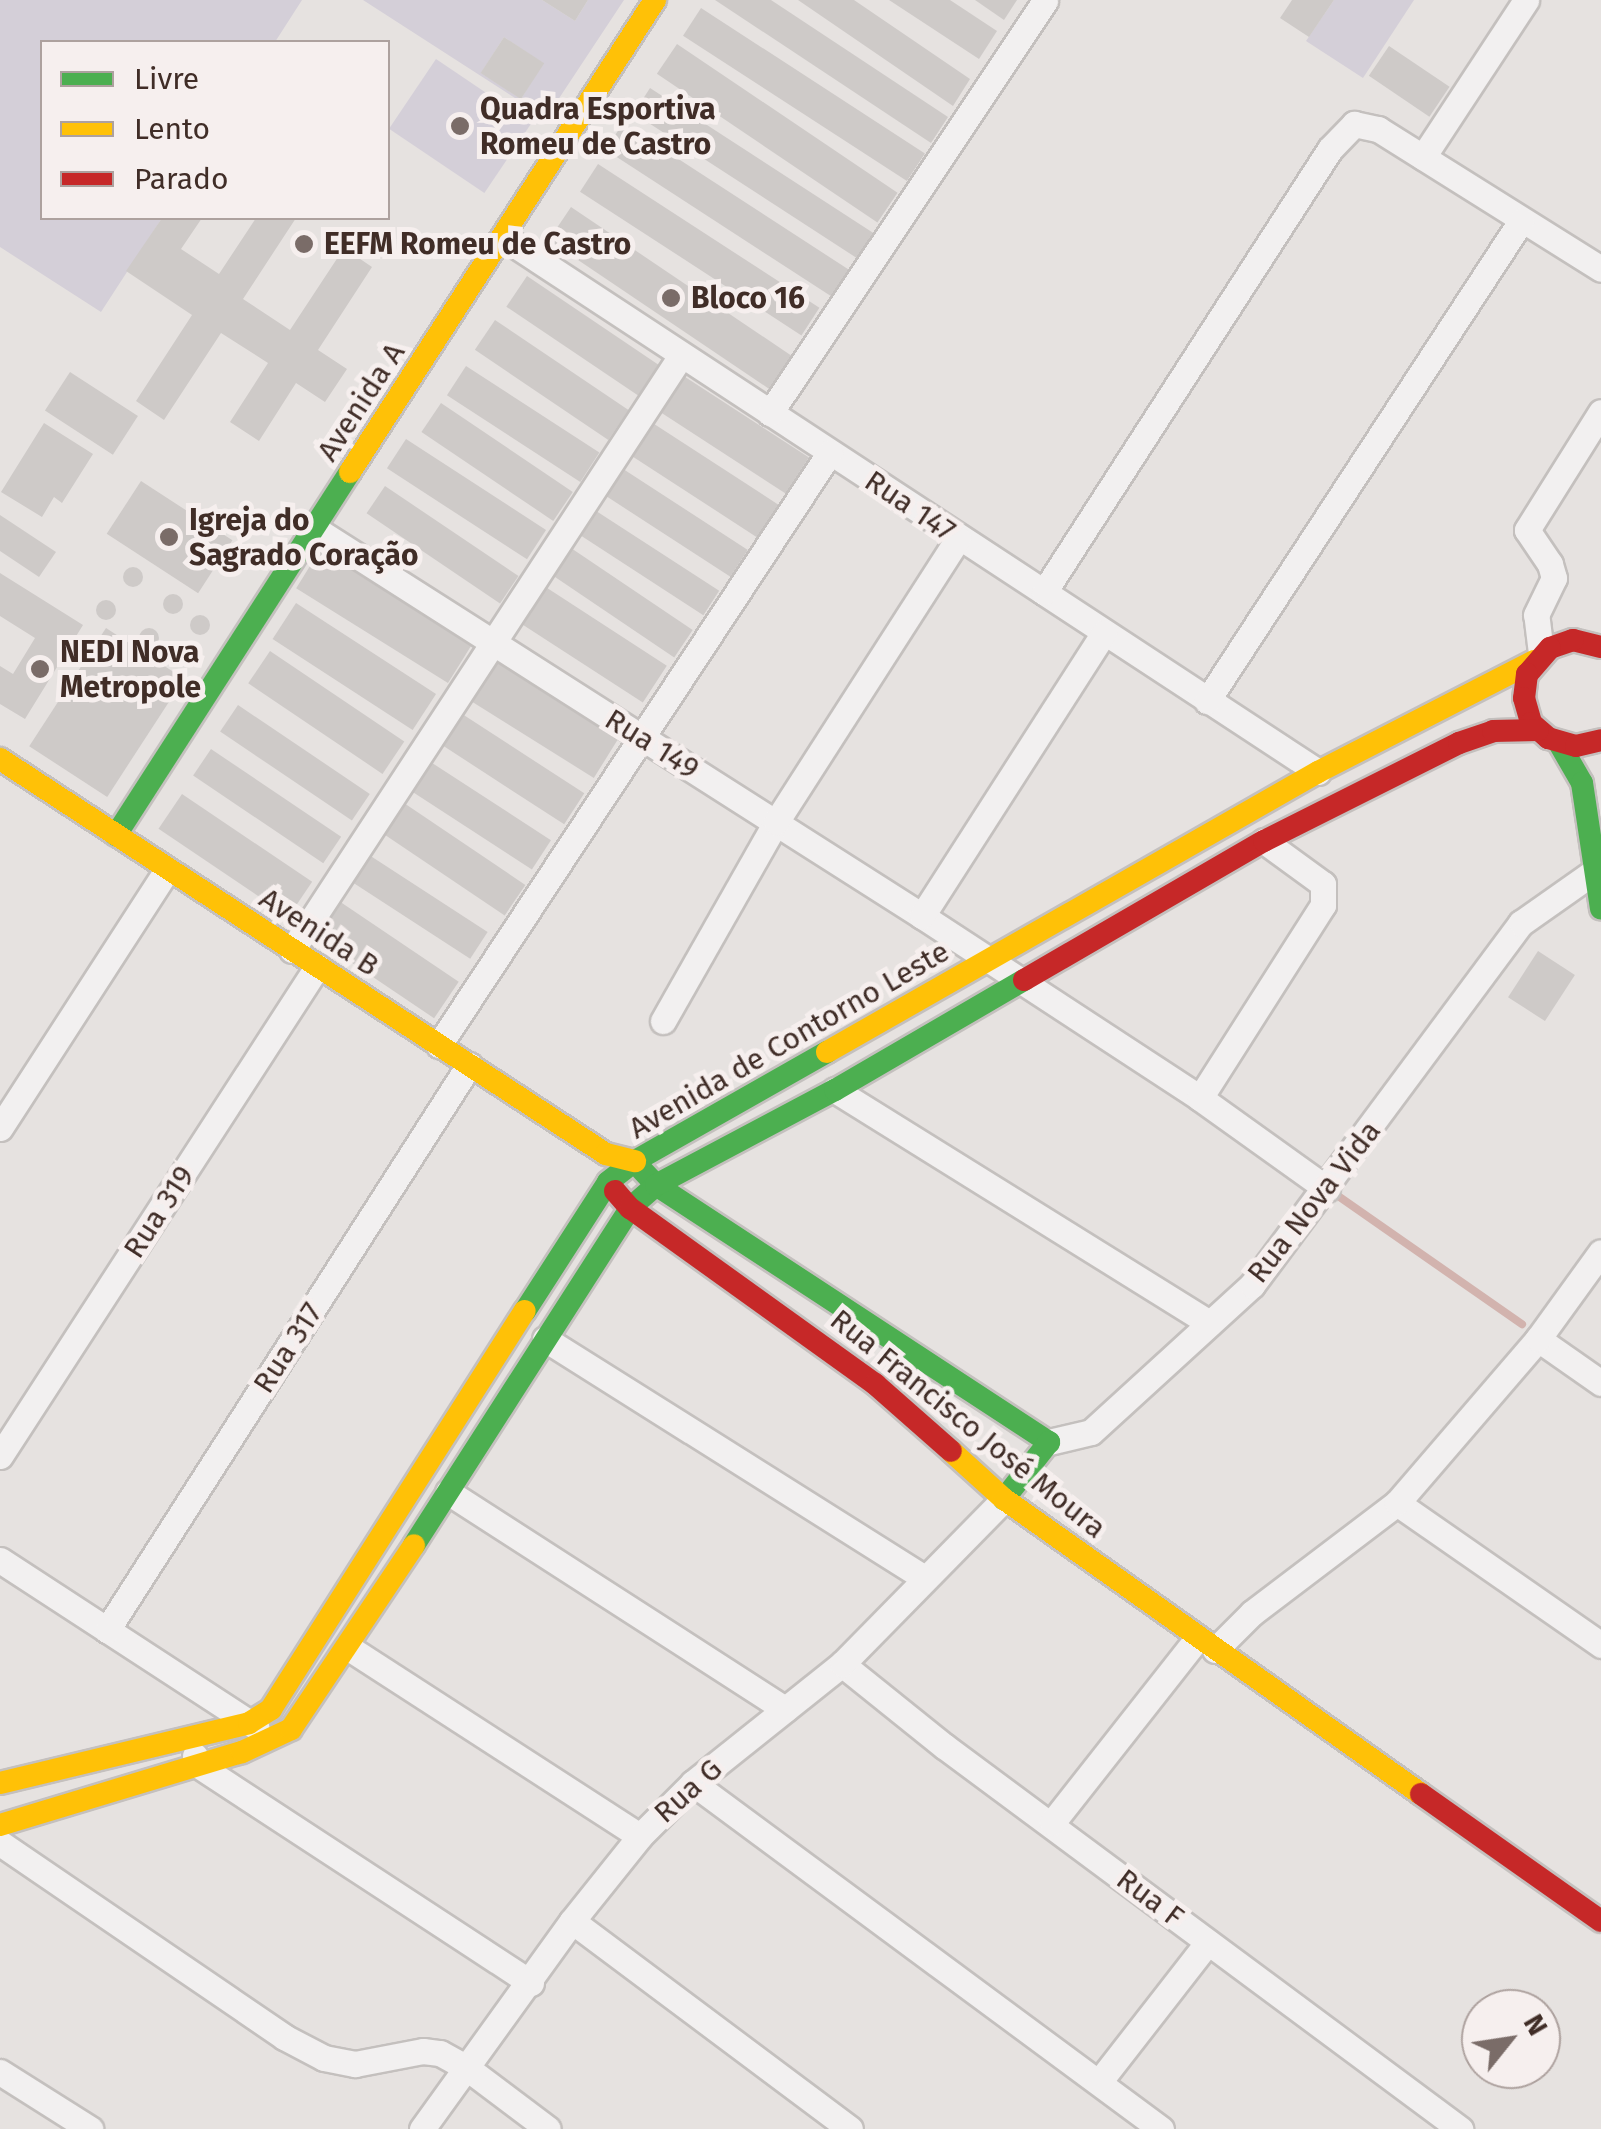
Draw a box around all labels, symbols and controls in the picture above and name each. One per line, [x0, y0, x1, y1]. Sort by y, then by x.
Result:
legend [40, 40, 390, 220]
text: Livre [134, 61, 199, 97]
place label: Quadra Esportiva Romeu de Castro [480, 91, 716, 162]
text: Lento [134, 111, 210, 147]
marker: Quadra Esportiva Romeu de Castro [449, 115, 471, 137]
text: Parado [134, 161, 228, 197]
place label: EEFM Romeu de Castro [324, 226, 631, 262]
marker: EEFM Romeu de Castro [293, 233, 315, 255]
place label: Bloco 16 [691, 280, 805, 316]
marker: Bloco 16 [660, 287, 682, 309]
street label: Avenida A [310, 336, 412, 468]
street label: Rua 147 [858, 463, 962, 549]
place label: Igreja do Sagrado Coração [189, 502, 418, 572]
marker: Igreja do Sagrado Coração [158, 526, 180, 548]
place label: NEDI Nova Metropole [60, 634, 201, 704]
marker: NEDI Nova Metropole [29, 658, 51, 680]
street label: Rua 149 [598, 701, 706, 787]
street label: Avenida B [253, 880, 385, 984]
street label: Avenida de Contorno Leste [622, 933, 956, 1147]
street label: Rua Nova Vida [1240, 1114, 1388, 1290]
street label: Rua 319 [116, 1159, 202, 1265]
street label: Rua 317 [246, 1296, 330, 1400]
street label: Rua Francisco José Moura [823, 1302, 1113, 1546]
street label: Rua G [647, 1751, 729, 1831]
street label: Rua F [1109, 1861, 1191, 1935]
north arrow [1461, 1989, 1561, 2089]
text: N [1517, 2008, 1555, 2041]

